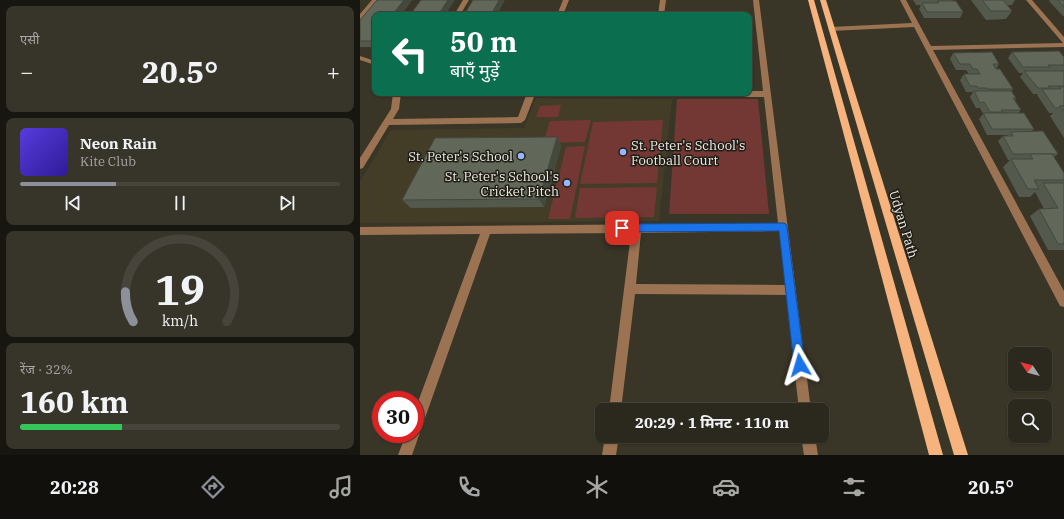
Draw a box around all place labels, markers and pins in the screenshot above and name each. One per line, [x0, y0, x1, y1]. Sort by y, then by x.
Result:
place label: St. Peter's School's Football Court [631, 137, 745, 169]
marker: St. Peter's School's Football Court [618, 147, 628, 157]
place label: St. Peter's School [408, 148, 513, 165]
marker: St. Peter's School [516, 151, 526, 161]
place label: St. Peter's School's Cricket Pitch [445, 168, 559, 200]
marker: St. Peter's School's Cricket Pitch [562, 178, 572, 188]
pin [605, 211, 639, 245]

